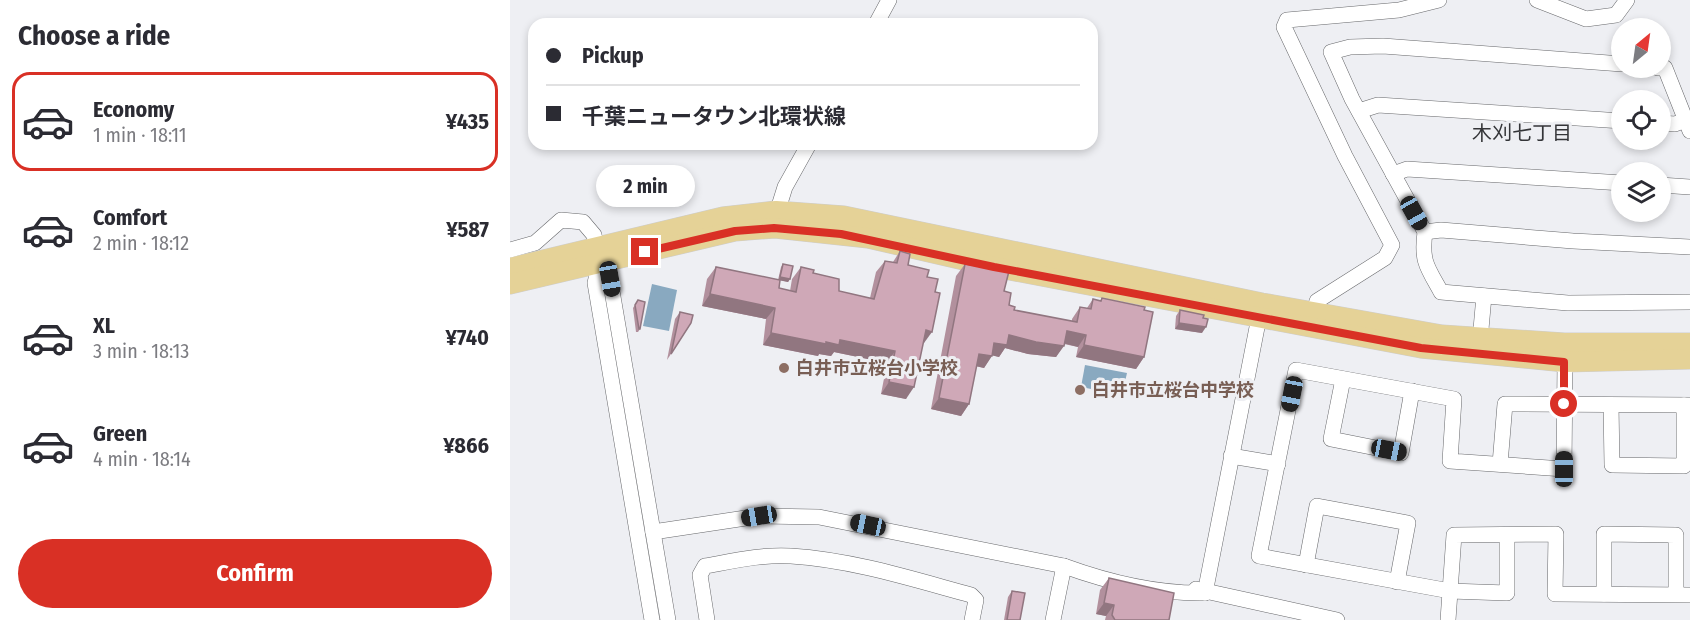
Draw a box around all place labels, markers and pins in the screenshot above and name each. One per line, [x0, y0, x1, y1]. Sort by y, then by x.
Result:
place label: 白井市立桜台小学校 [796, 357, 958, 379]
marker: 白井市立桜台小学校 [777, 361, 791, 375]
place label: 白井市立桜台中学校 [1092, 379, 1254, 401]
marker: 白井市立桜台中学校 [1073, 383, 1087, 397]

